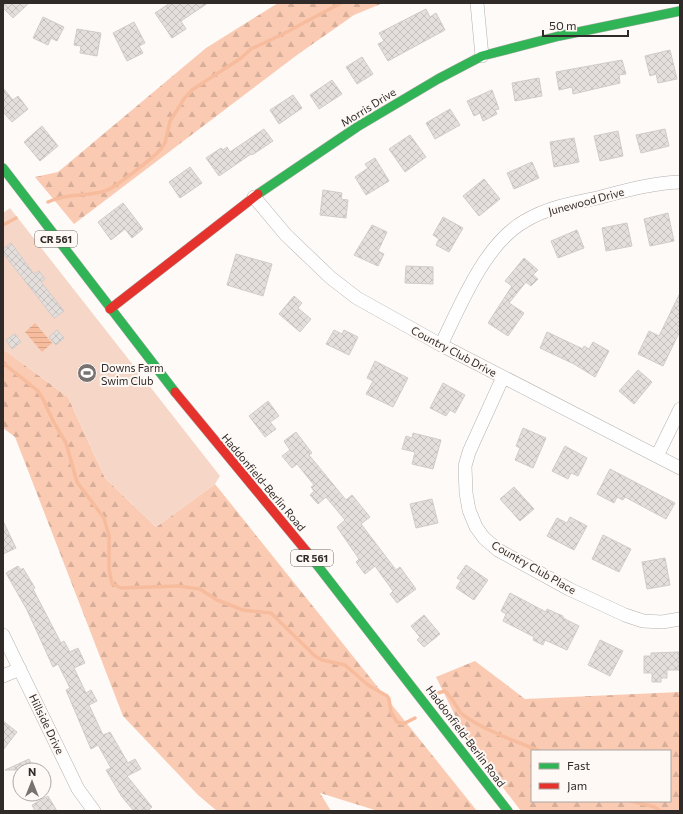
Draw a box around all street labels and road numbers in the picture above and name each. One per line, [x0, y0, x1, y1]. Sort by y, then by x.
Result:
street label: Morris Drive [338, 85, 398, 129]
street label: Junewood Drive [547, 185, 626, 218]
road number: CR 561 [35, 231, 77, 247]
street label: Country Club Drive [409, 323, 499, 379]
street label: Haddonfield-Berlin Road [219, 431, 309, 533]
street label: Country Club Place [490, 538, 579, 596]
road number: CR 561 [291, 550, 333, 566]
street label: Haddonfield-Berlin Road [424, 683, 508, 789]
street label: Hillside Drive [27, 692, 67, 756]

